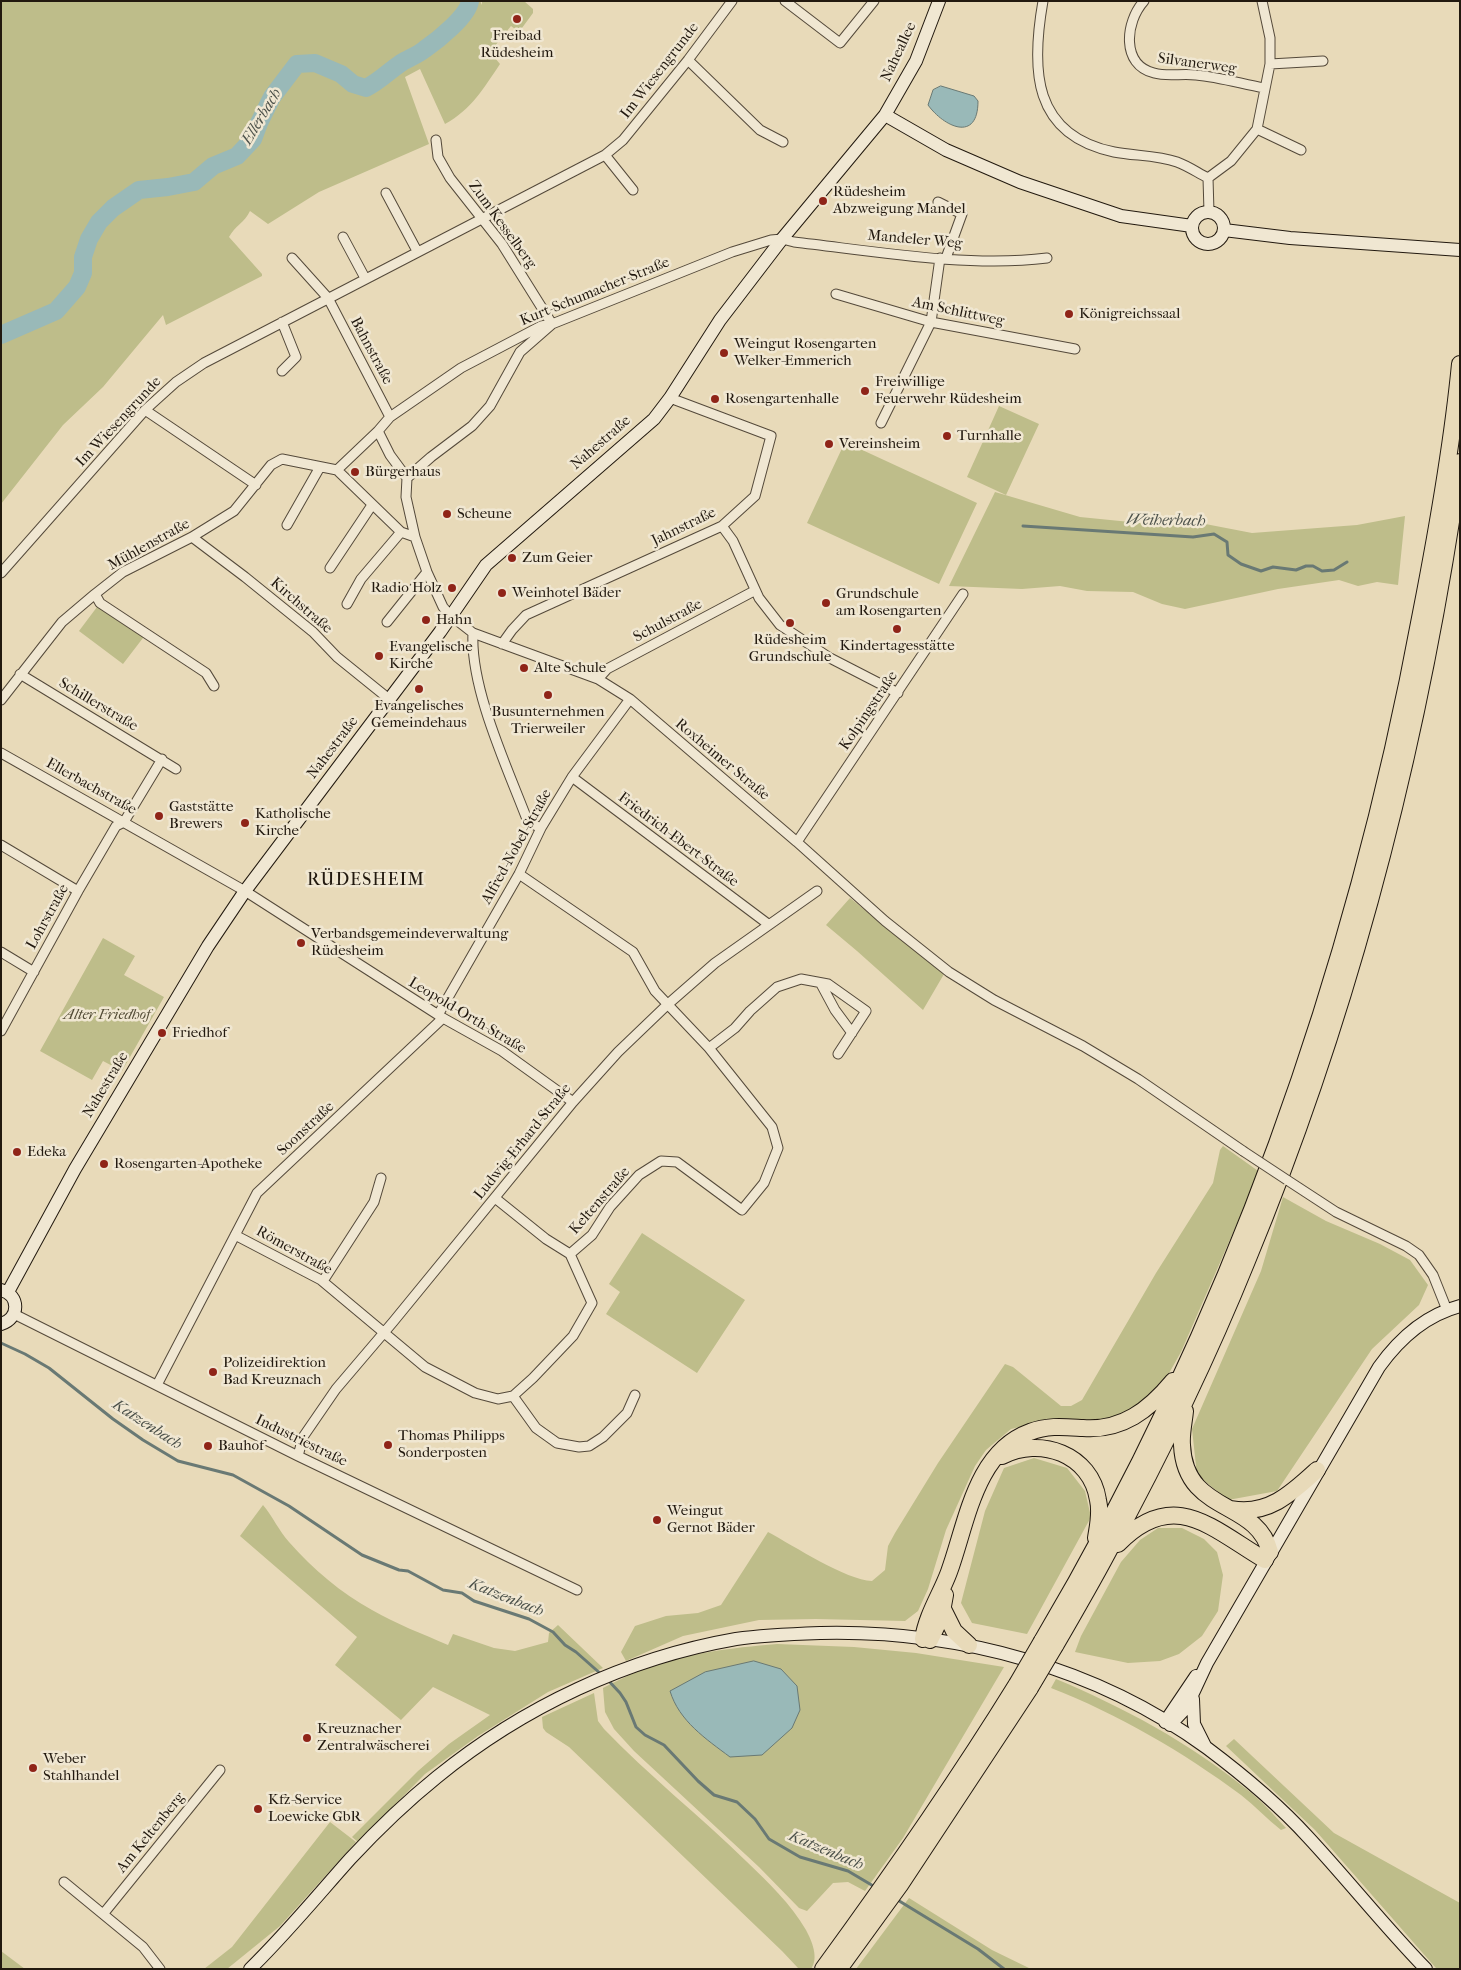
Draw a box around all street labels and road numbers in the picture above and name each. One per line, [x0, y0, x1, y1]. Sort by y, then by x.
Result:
street label: Im Wiesengrunde [617, 19, 703, 123]
street label: Naheallee [877, 19, 921, 85]
street label: Silvanerweg [1157, 50, 1237, 78]
street label: Zum Kesselberg [464, 177, 540, 273]
street label: Mandeler Weg [867, 227, 963, 253]
street label: Kurt-Schumacher-Straße [518, 254, 672, 330]
street label: Am Schlittweg [910, 293, 1006, 331]
street label: Bahnstraße [346, 314, 396, 388]
street label: Im Wiesengrunde [73, 373, 165, 471]
street label: Nahestraße [567, 412, 635, 474]
street label: Jahnstraße [649, 504, 719, 550]
street label: Mühlenstraße [105, 515, 193, 575]
street label: Kirchstraße [266, 574, 336, 638]
street label: Schulstraße [631, 595, 705, 647]
street label: Kolpingstraße [836, 668, 902, 754]
street label: Schillerstraße [55, 674, 141, 736]
street label: Nahestraße [304, 713, 362, 783]
street label: Roxheimer Straße [671, 715, 773, 805]
street label: Ellerbachstraße [43, 755, 139, 819]
street label: Alfred-Nobel-Straße [478, 786, 556, 908]
street label: Friedrich-Ebert-Straße [614, 789, 742, 891]
street label: Lohrstraße [23, 881, 73, 953]
street label: Leopold-Orth-Straße [405, 974, 529, 1058]
street label: Nahestraße [79, 1049, 133, 1121]
street label: Ludwig-Erhard-Straße [471, 1080, 575, 1204]
street label: Soonstraße [274, 1098, 338, 1160]
street label: Keltenstraße [566, 1164, 634, 1238]
street label: Römerstraße [253, 1223, 335, 1279]
street label: Industriestraße [252, 1411, 350, 1471]
street label: Am Keltenberg [113, 1789, 189, 1877]

